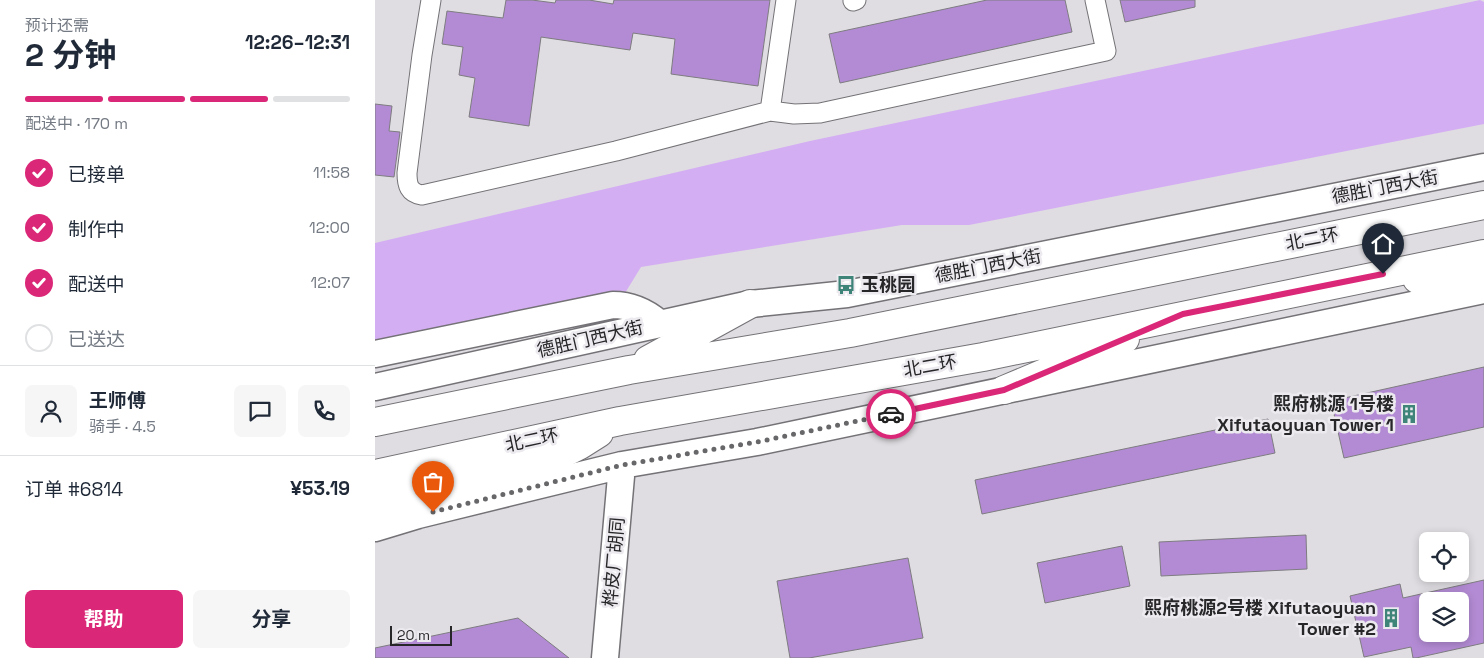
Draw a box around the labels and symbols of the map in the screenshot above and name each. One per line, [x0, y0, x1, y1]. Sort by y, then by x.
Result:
street label: 德胜门西大街 [1330, 165, 1440, 208]
street label: 北二环 [1283, 222, 1341, 255]
pin [1362, 223, 1404, 274]
street label: 德胜门西大街 [933, 244, 1043, 287]
place label: 玉桃园 [861, 273, 915, 296]
bus stop icon: 玉桃园 [835, 274, 857, 296]
street label: 德胜门西大街 [535, 315, 645, 362]
street label: 北二环 [901, 349, 958, 382]
courier [866, 389, 916, 439]
place label: 熙府桃源 1号楼 Xifutaoyuan Tower 1 [1217, 392, 1394, 436]
building icon: 熙府桃源 1号楼 Xifutaoyuan Tower 1 [1398, 403, 1420, 425]
street label: 北二环 [503, 423, 561, 456]
pin [412, 461, 454, 512]
street label: 桦皮厂胡同 [598, 516, 629, 608]
place label: 熙府桃源2号楼 Xifutaoyuan Tower #2 [1144, 596, 1376, 640]
building icon: 熙府桃源2号楼 Xifutaoyuan Tower #2 [1380, 607, 1402, 629]
scale bar [390, 623, 453, 646]

